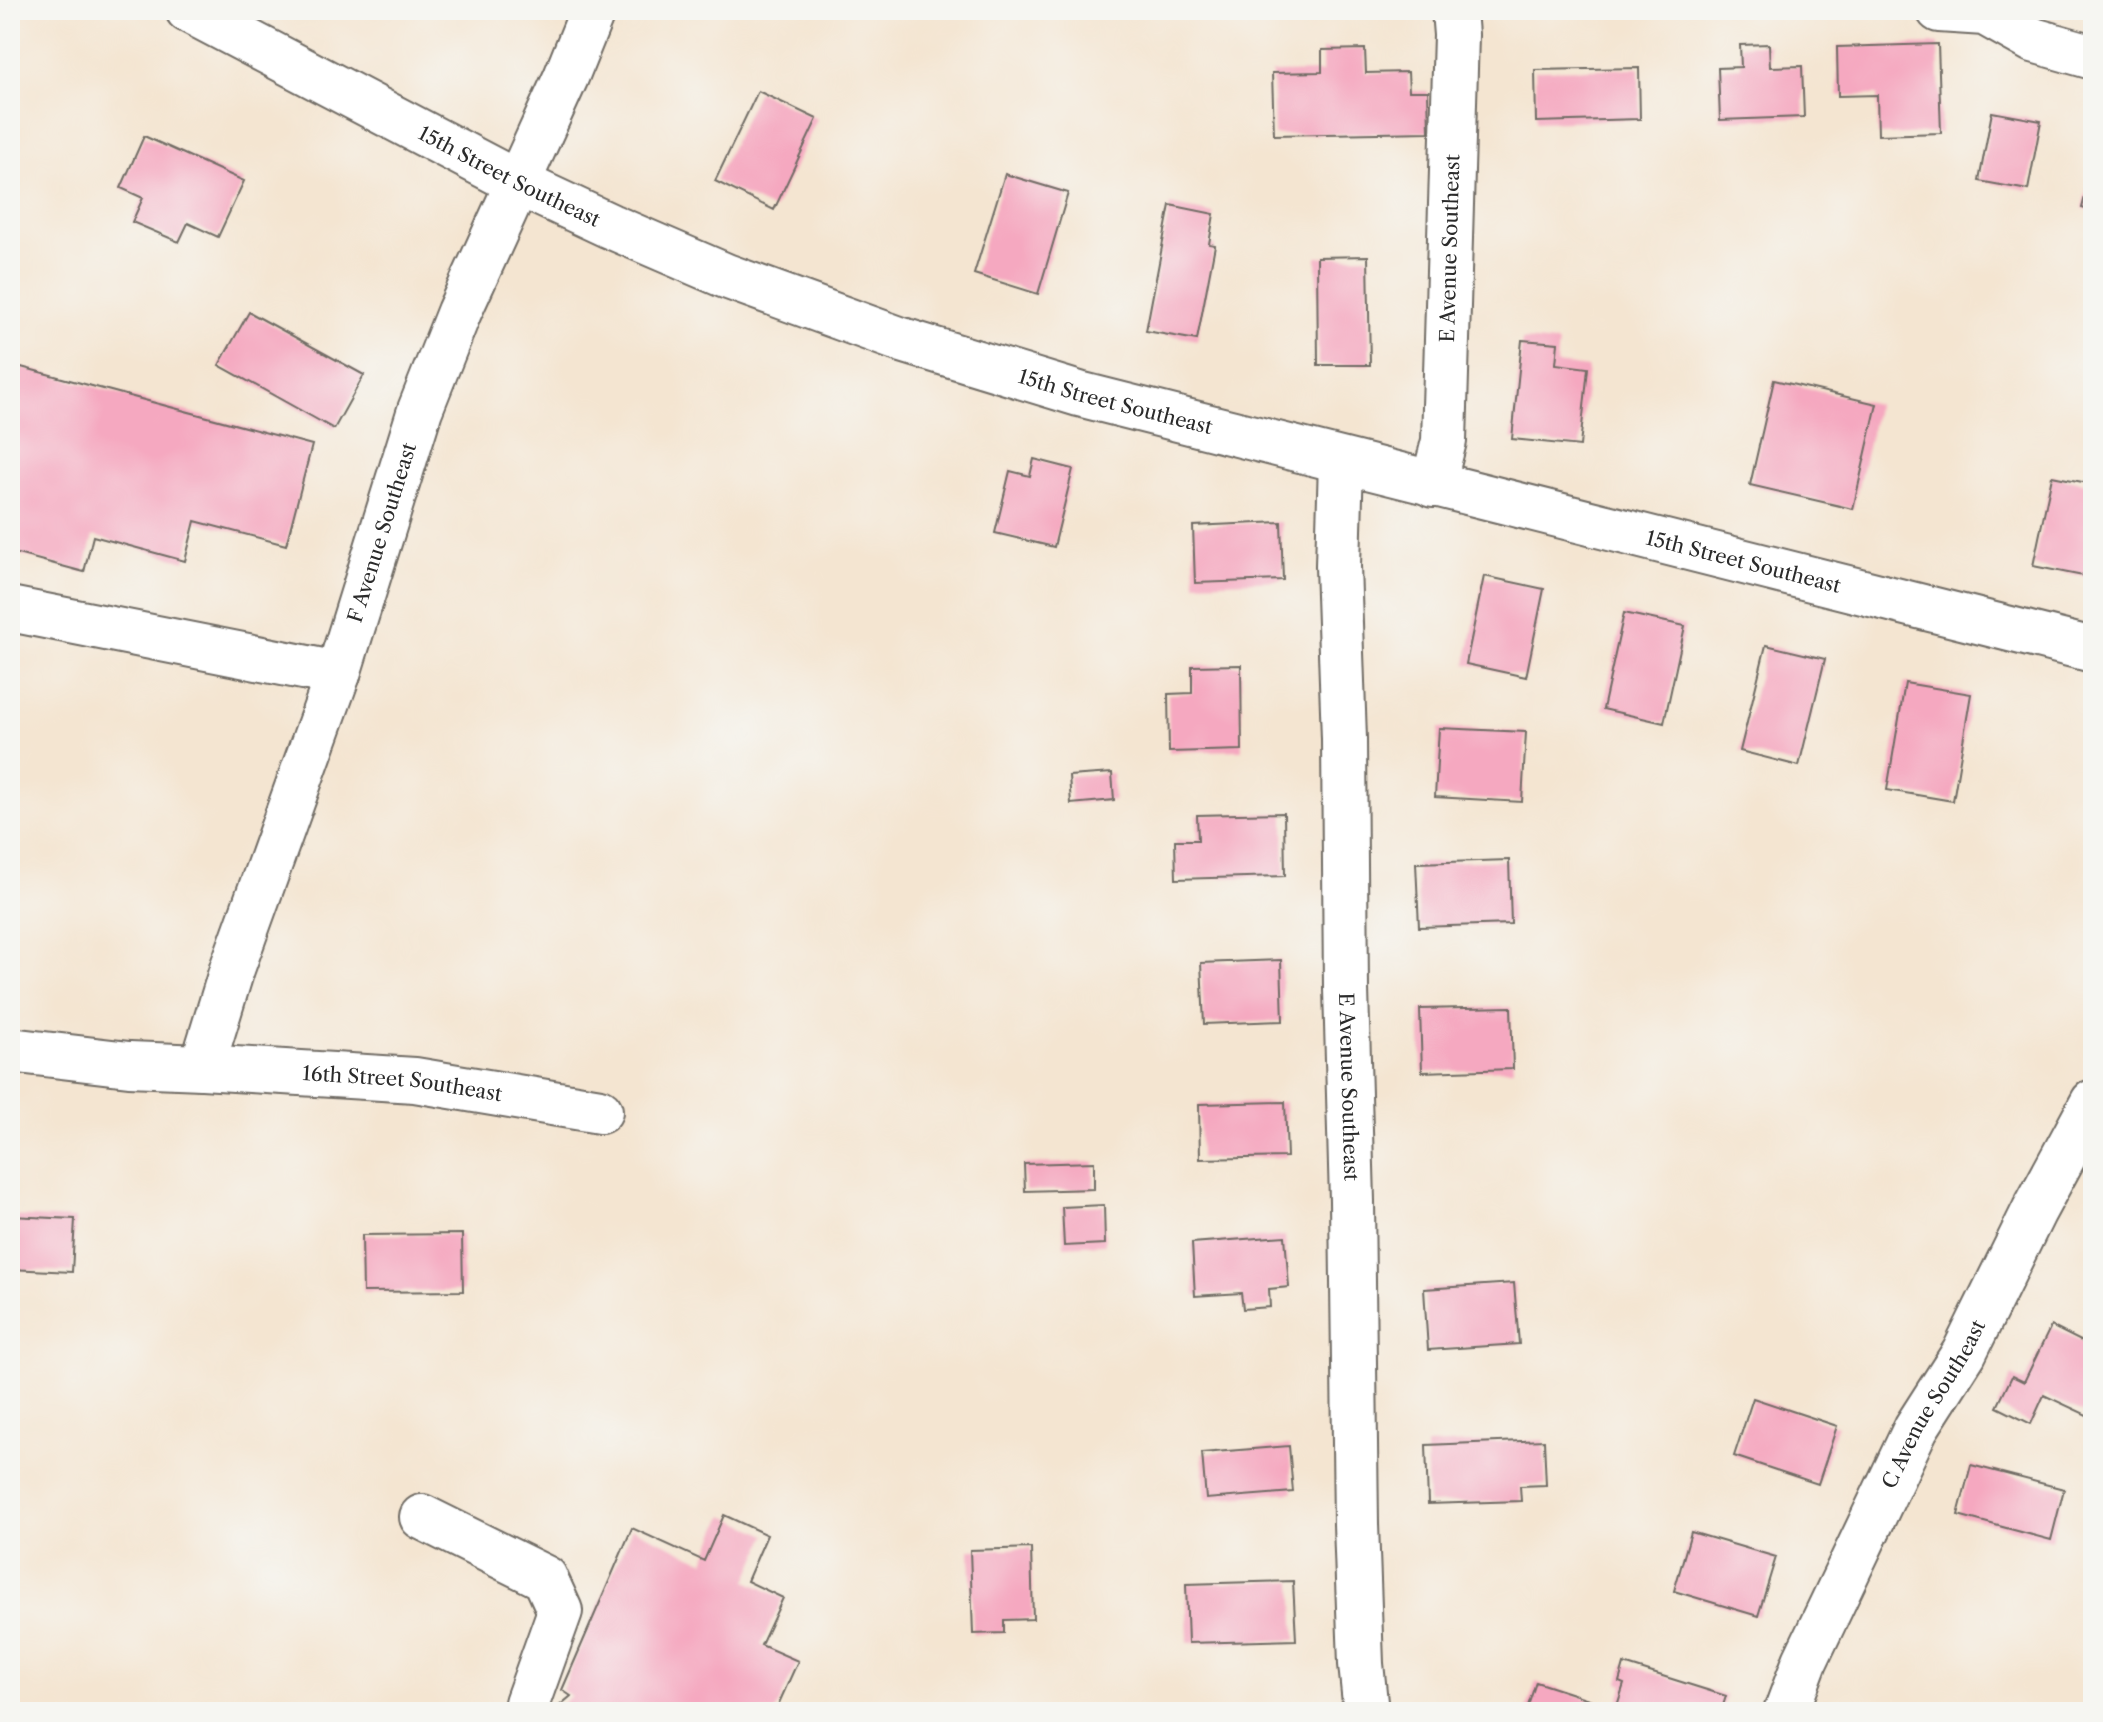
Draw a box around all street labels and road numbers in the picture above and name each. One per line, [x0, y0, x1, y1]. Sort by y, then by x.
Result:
street label: 15th Street Southeast [415, 121, 604, 232]
street label: E Avenue Southeast [1435, 154, 1464, 343]
street label: 15th Street Southeast [1015, 364, 1215, 439]
street label: F Avenue Southeast [343, 440, 421, 625]
street label: 15th Street Southeast [1643, 526, 1843, 598]
street label: E Avenue Southeast [1334, 992, 1363, 1181]
street label: 16th Street Southeast [302, 1061, 504, 1106]
street label: C Avenue Southeast [1877, 1316, 1990, 1492]

